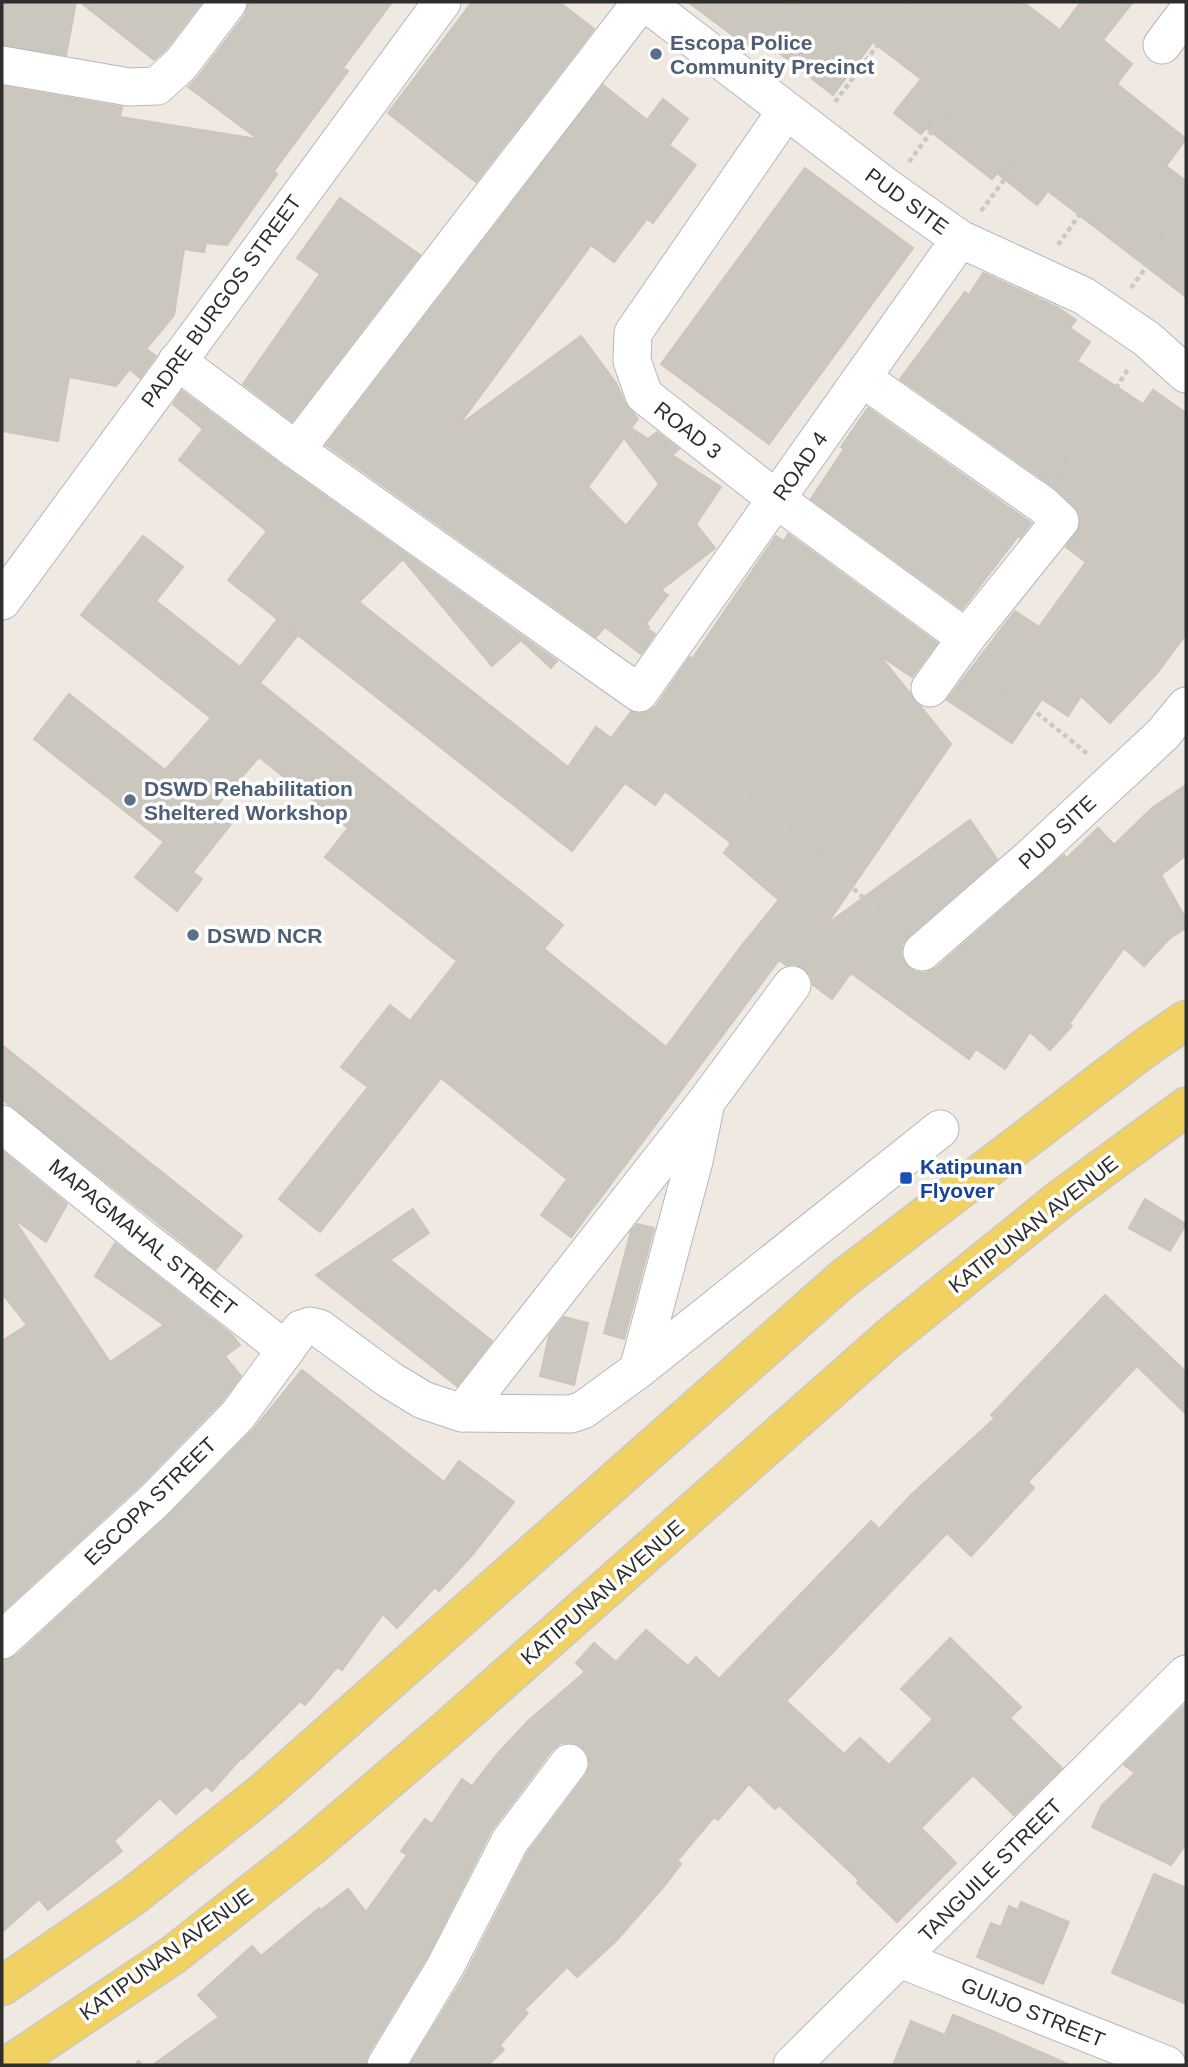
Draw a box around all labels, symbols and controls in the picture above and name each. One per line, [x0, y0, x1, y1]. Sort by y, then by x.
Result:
place label: Escopa Police Community Precinct [670, 31, 874, 78]
marker: Escopa Police Community Precinct [648, 46, 664, 62]
street label: PUD SITE [861, 163, 953, 239]
street label: PADRE BURGOS STREET [136, 190, 306, 411]
street label: ROAD 3 [650, 397, 726, 463]
street label: ROAD 4 [768, 427, 832, 505]
place label: DSWD Rehabilitation Sheltered Workshop [144, 777, 353, 824]
street label: PUD SITE [1014, 791, 1100, 873]
marker: DSWD Rehabilitation Sheltered Workshop [122, 792, 138, 808]
place label: DSWD NCR [207, 924, 323, 947]
marker: DSWD NCR [185, 927, 201, 943]
street label: KATIPUNAN AVENUE [944, 1151, 1122, 1297]
street label: MAPAGMAHAL STREET [45, 1154, 242, 1320]
place label: Katipunan Flyover [920, 1155, 1023, 1202]
marker: Katipunan Flyover [898, 1170, 914, 1186]
street label: ESCOPA STREET [80, 1432, 221, 1570]
street label: KATIPUNAN AVENUE [516, 1515, 688, 1669]
street label: TANGUILE STREET [914, 1794, 1066, 1946]
street label: KATIPUNAN AVENUE [75, 1884, 257, 2024]
street label: GUIJO STREET [958, 1973, 1108, 2051]

